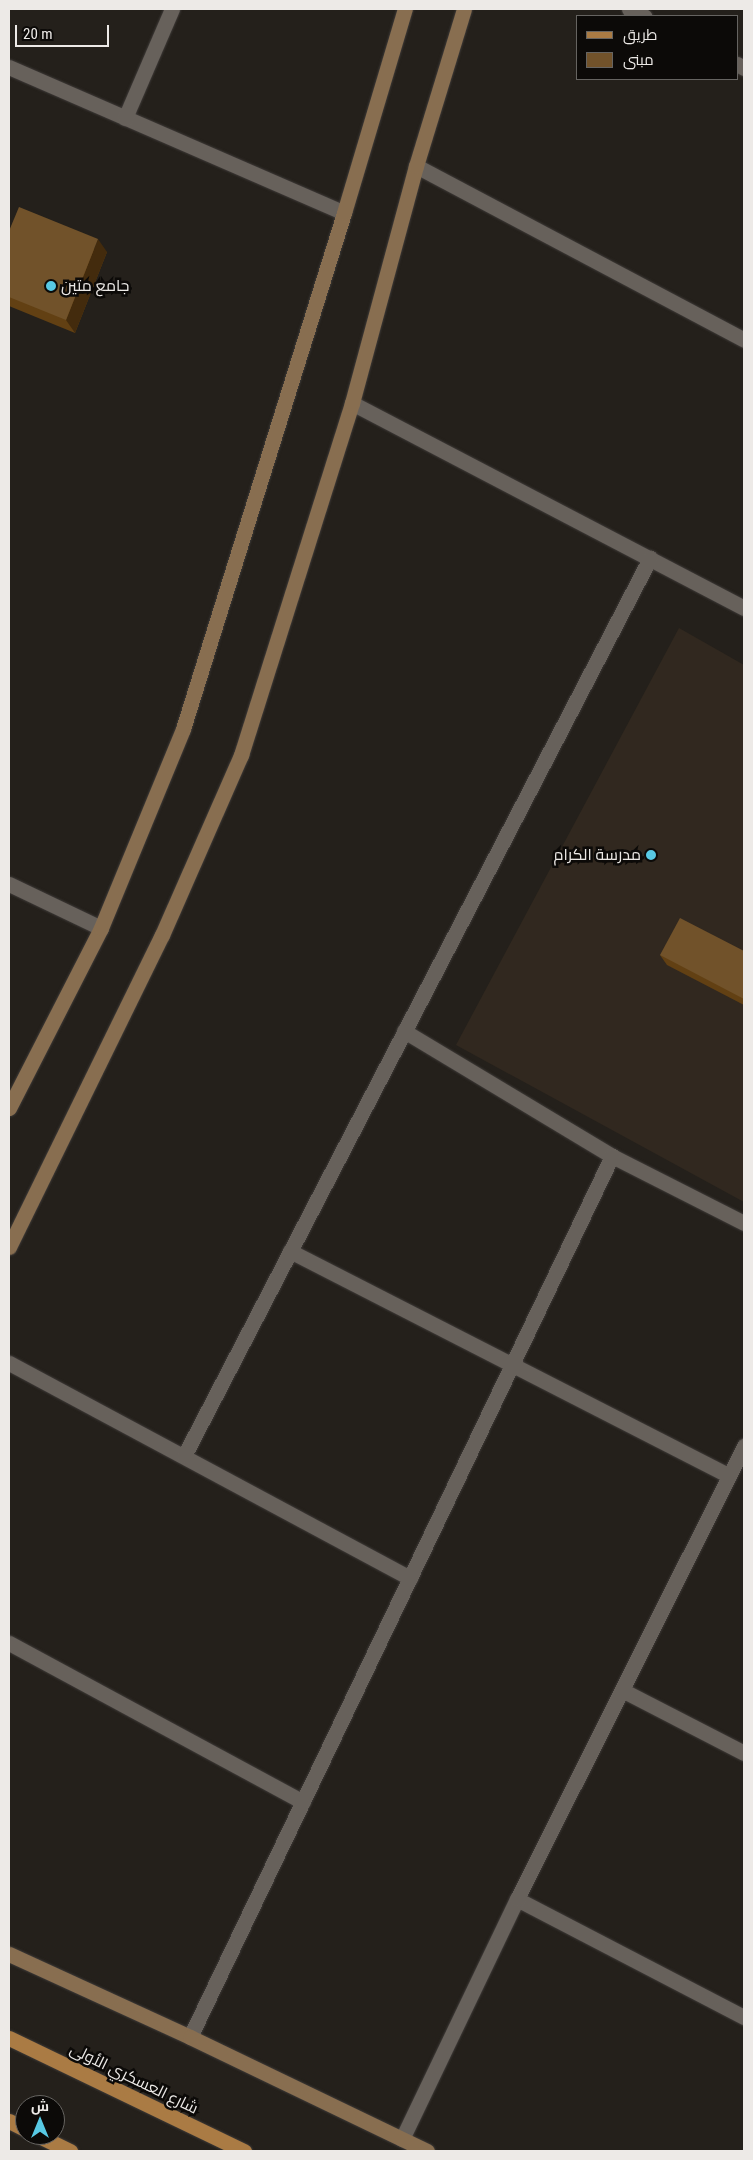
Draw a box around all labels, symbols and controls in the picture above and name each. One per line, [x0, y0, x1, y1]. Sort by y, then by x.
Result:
scale bar [18, 15, 111, 47]
legend [576, 15, 738, 80]
text: 20 m [23, 25, 53, 43]
text: طريق [623, 26, 657, 44]
text: مبنى [623, 51, 654, 69]
place label: جامع متين [61, 276, 130, 296]
marker: جامع متين [45, 280, 57, 292]
place label: مدرسة الكرام [553, 845, 641, 865]
marker: مدرسة الكرام [645, 849, 657, 861]
street label: شارع العسكري الأولى [67, 2040, 201, 2118]
north arrow [15, 2095, 65, 2145]
text: ش [31, 2098, 49, 2114]

